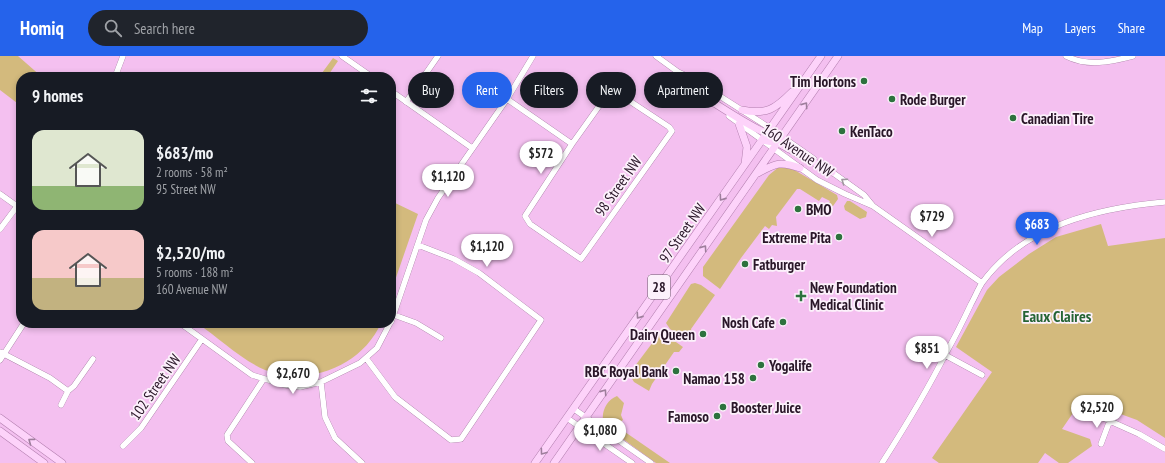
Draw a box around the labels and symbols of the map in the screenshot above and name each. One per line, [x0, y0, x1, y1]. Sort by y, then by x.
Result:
place label: Tim Hortons [790, 72, 856, 91]
marker: Tim Hortons [859, 76, 869, 86]
place label: Rode Burger [900, 90, 966, 109]
marker: Rode Burger [887, 94, 897, 104]
one-way arrow [800, 102, 807, 109]
place label: Canadian Tire [1021, 109, 1094, 128]
marker: Canadian Tire [1008, 113, 1018, 123]
street label: 160 Avenue NW [759, 119, 837, 181]
place label: KenTaco [850, 122, 893, 141]
marker: KenTaco [837, 126, 847, 136]
pin: $572 [517, 141, 565, 175]
street label: 98 Street NW [590, 152, 646, 220]
pin: $1,120 [415, 164, 481, 198]
one-way arrow [842, 179, 849, 186]
one-way arrow [720, 193, 727, 200]
street label: 97 Street NW [655, 200, 709, 266]
place label: BMO [806, 200, 832, 219]
marker: BMO [793, 204, 803, 214]
pin: $729 [908, 204, 956, 238]
pin: $683 [1013, 212, 1061, 246]
place label: Extreme Pita [762, 228, 831, 247]
marker: Extreme Pita [834, 232, 844, 242]
pin: $1,120 [454, 234, 520, 268]
one-way arrow [699, 246, 706, 253]
place label: Fatburger [753, 255, 806, 274]
marker: Fatburger [740, 259, 750, 269]
road number: 28 [648, 275, 670, 299]
place label: New Foundation Medical Clinic [810, 278, 897, 314]
marker: New Foundation Medical Clinic [795, 290, 807, 302]
district label: Eaux Claires [1023, 306, 1092, 326]
one-way arrow [637, 311, 644, 318]
place label: Nosh Cafe [722, 313, 775, 332]
marker: Nosh Cafe [778, 317, 788, 327]
place label: Dairy Queen [630, 325, 695, 344]
marker: Dairy Queen [698, 329, 708, 339]
pin: $851 [903, 336, 951, 370]
street label: 102 Street NW [125, 351, 185, 423]
place label: Yogalife [768, 356, 812, 375]
marker: Yogalife [756, 360, 766, 370]
pin: $2,670 [260, 361, 326, 395]
place label: RBC Royal Bank [585, 362, 669, 381]
marker: RBC Royal Bank [671, 366, 681, 376]
place label: Namao 158 [683, 369, 745, 388]
marker: Namao 158 [748, 373, 758, 383]
one-way arrow [599, 389, 606, 396]
pin: $2,520 [1064, 395, 1130, 429]
place label: Booster Juice [731, 398, 801, 417]
marker: Booster Juice [718, 402, 728, 412]
place label: Famoso [668, 407, 709, 426]
marker: Famoso [712, 411, 722, 421]
pin: $1,080 [567, 418, 633, 452]
one-way arrow [28, 438, 35, 446]
one-way arrow [540, 448, 548, 455]

